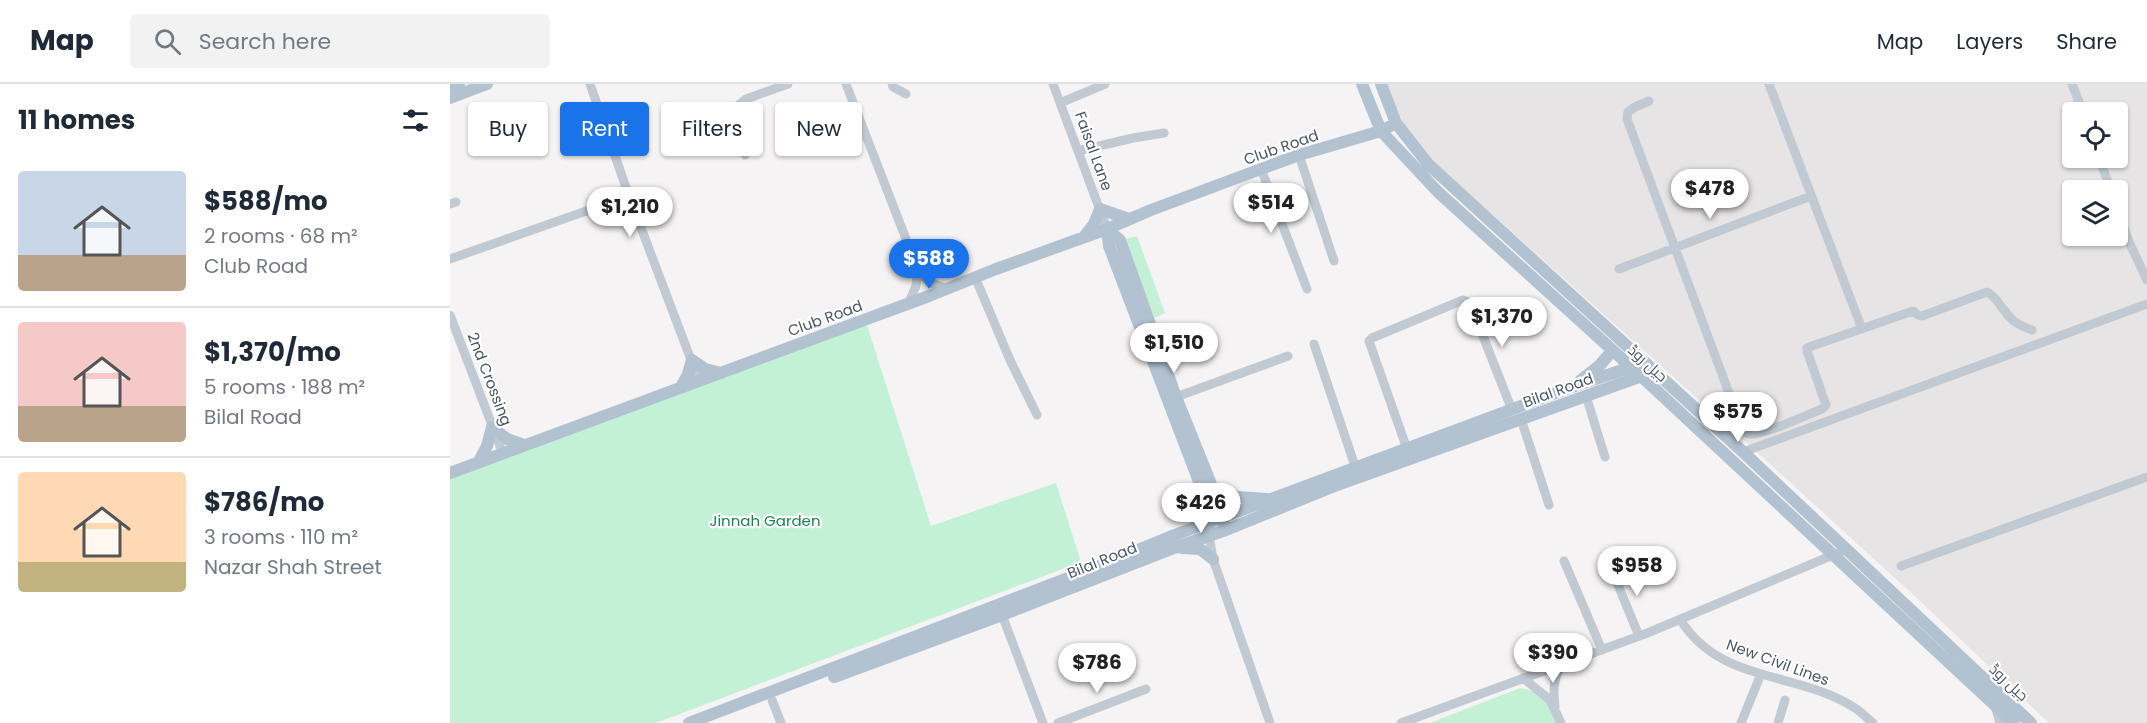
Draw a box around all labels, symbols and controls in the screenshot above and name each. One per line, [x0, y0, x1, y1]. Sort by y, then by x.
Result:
search box [130, 14, 550, 68]
text: Map [30, 21, 94, 60]
icon: search [151, 25, 184, 58]
text: Search here [199, 26, 331, 57]
text: Map [1877, 27, 1923, 56]
text: Layers [1956, 27, 2023, 56]
text: Share [2056, 27, 2117, 56]
text: 11 homes [18, 102, 135, 138]
chip: Buy [468, 102, 548, 156]
chip: Rent [560, 102, 649, 156]
chip: Filters [661, 102, 763, 156]
chip: New [775, 102, 862, 156]
map controls [2062, 102, 2128, 246]
button: locate [2062, 102, 2128, 168]
icon: filters [399, 104, 432, 137]
street label: Faisal Lane [1070, 109, 1118, 193]
street label: Club Road [1241, 124, 1321, 170]
pin: $478 [1674, 169, 1746, 220]
text: $478 [1685, 174, 1735, 202]
button: layers [2062, 180, 2128, 246]
text: $588/mo [204, 183, 328, 219]
pin: $514 [1235, 183, 1307, 234]
pin: $1,210 [581, 187, 679, 238]
text: $514 [1247, 188, 1295, 216]
text: $1,210 [601, 192, 659, 220]
icon: home [66, 195, 138, 267]
text: 2 rooms · 68 m² [204, 222, 358, 250]
pin: $588 [893, 239, 965, 290]
text: $588 [903, 244, 955, 272]
text: Club Road [204, 252, 308, 280]
street label: Club Road [785, 295, 865, 341]
pin: $1,370 [1453, 297, 1551, 348]
text: $1,370 [1471, 302, 1533, 330]
pin: $1,510 [1125, 323, 1223, 374]
text: $1,510 [1144, 328, 1204, 356]
street label: 2nd Crossing [463, 329, 517, 429]
text: $1,370/mo [204, 334, 341, 370]
street label: جیل روڈ [1624, 340, 1672, 386]
icon: home [66, 346, 138, 418]
street label: Bilal Road [1520, 368, 1596, 412]
text: 5 rooms · 188 m² [204, 373, 365, 401]
pin: $575 [1702, 392, 1774, 443]
text: $575 [1713, 397, 1763, 425]
text: Bilal Road [204, 403, 302, 431]
pin: $426 [1165, 483, 1237, 534]
text: $786/mo [204, 484, 324, 520]
text: $426 [1176, 488, 1226, 516]
icon: home [66, 496, 138, 568]
park label: Jinnah Garden [709, 510, 821, 531]
text: 3 rooms · 110 m² [204, 523, 358, 551]
street label: Bilal Road [1064, 537, 1140, 583]
pin: $958 [1601, 546, 1673, 597]
text: $958 [1611, 551, 1663, 579]
text: Nazar Shah Street [204, 553, 382, 581]
pin: $390 [1517, 633, 1589, 684]
street label: New Civil Lines [1724, 634, 1833, 690]
text: $390 [1528, 638, 1578, 666]
pin: $786 [1061, 643, 1133, 694]
text: $786 [1072, 648, 1122, 676]
street label: جیل روڈ [1985, 658, 2033, 706]

